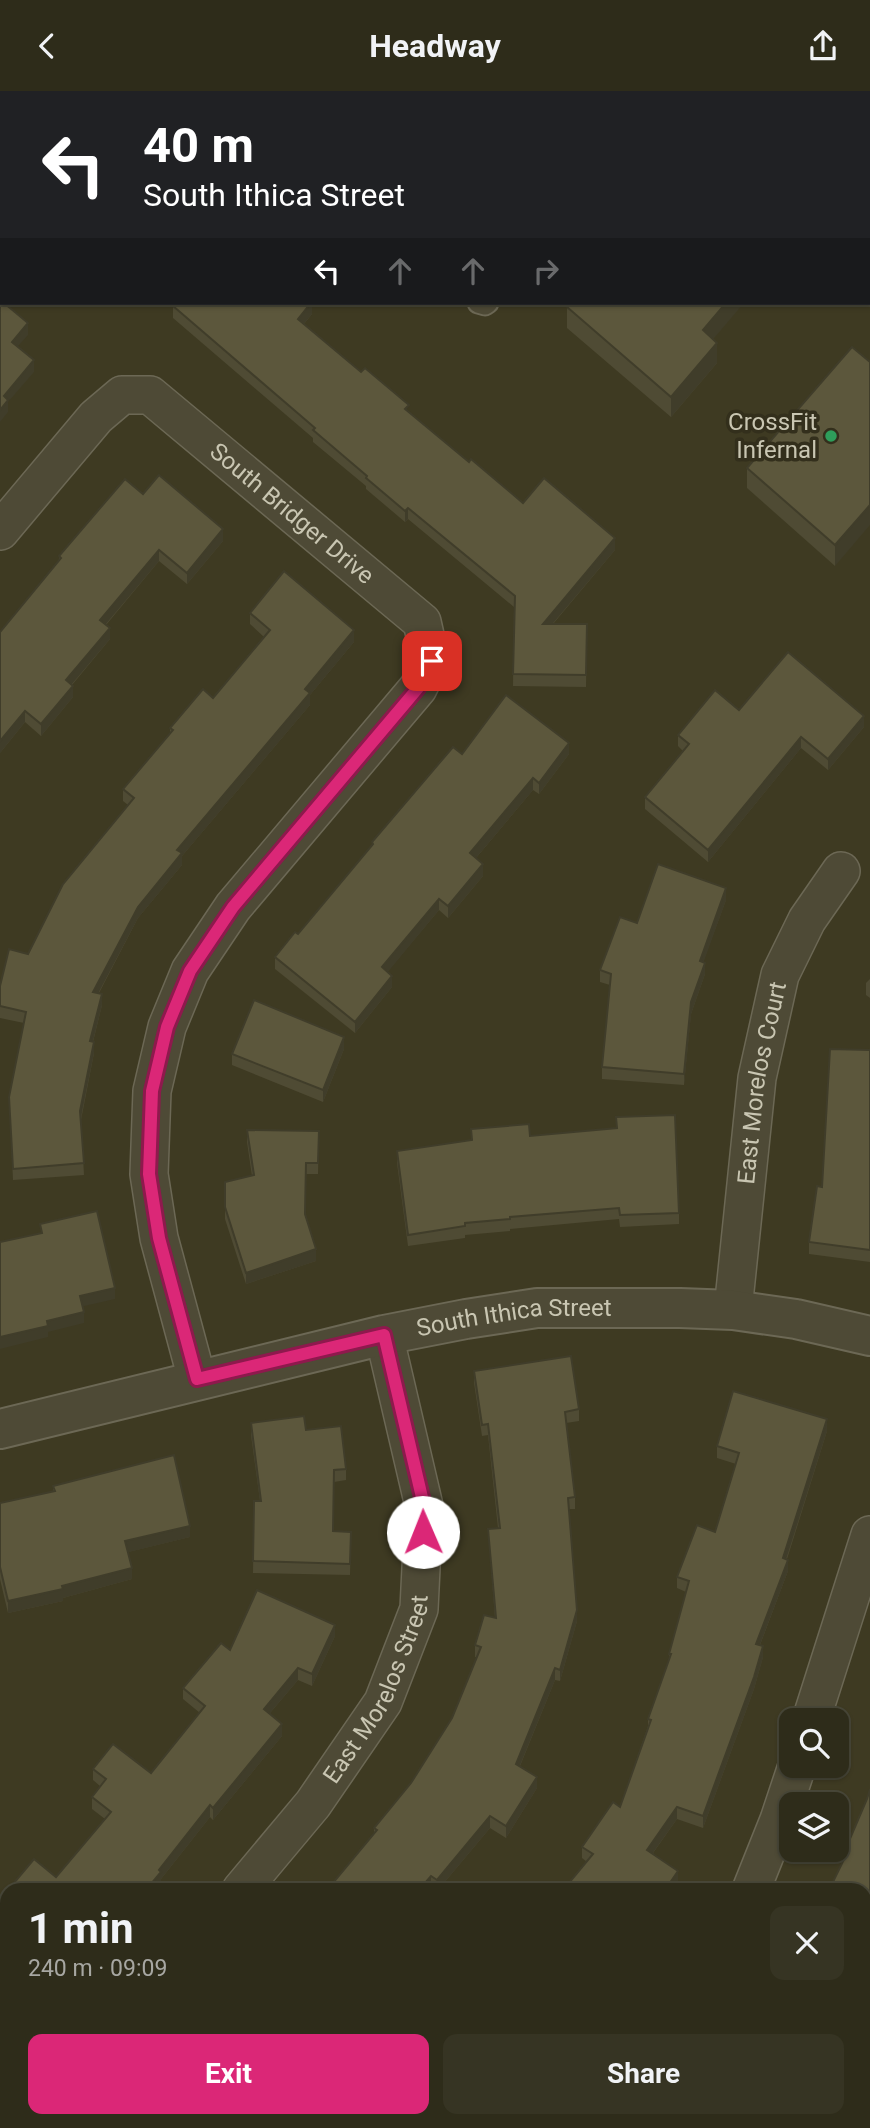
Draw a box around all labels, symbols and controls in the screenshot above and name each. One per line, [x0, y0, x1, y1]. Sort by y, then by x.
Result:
icon: back [28, 27, 66, 65]
text: Headway [369, 27, 501, 65]
icon: share [804, 27, 842, 65]
text: 40 m [143, 117, 254, 174]
icon: left [28, 119, 119, 210]
text: South Ithica Street [143, 176, 405, 214]
icon: left [308, 252, 346, 290]
icon: ahead [381, 252, 419, 290]
icon: ahead [454, 252, 492, 290]
icon: right [527, 252, 565, 290]
place label: CrossFit Infernal [728, 408, 817, 464]
marker: CrossFit Infernal [823, 428, 839, 444]
street label: South Bridger Drive [204, 437, 380, 590]
pin [402, 631, 462, 691]
icon: arrive [413, 642, 451, 680]
street label: East Morelos Court [732, 979, 792, 1186]
street label: South Ithica Street [414, 1293, 612, 1342]
position arrow [386, 1495, 460, 1569]
street label: East Morelos Street [317, 1594, 434, 1789]
map controls [779, 1708, 849, 1862]
button: search [779, 1708, 849, 1778]
button: layers [779, 1792, 849, 1862]
text: 1 min [28, 1904, 134, 1953]
button: close [770, 1906, 844, 1980]
text: 240 m · 09:09 [28, 1955, 167, 1982]
button: Exit [28, 2034, 429, 2114]
button: Share [443, 2034, 844, 2114]

